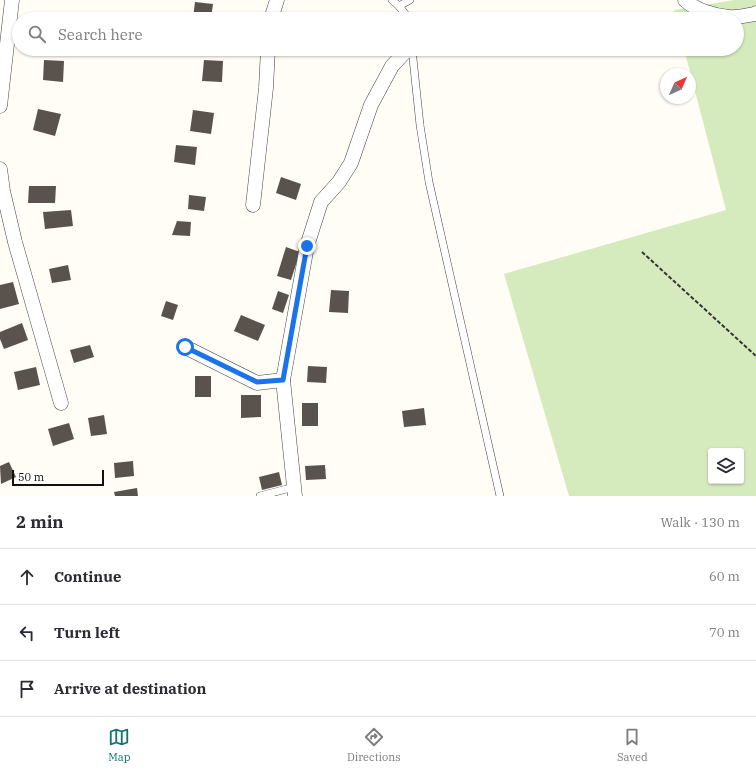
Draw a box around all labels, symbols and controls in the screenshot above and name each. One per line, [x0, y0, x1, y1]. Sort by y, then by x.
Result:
search box [12, 12, 744, 56]
icon: search [26, 23, 48, 45]
text: Search here [58, 25, 143, 44]
north arrow [660, 68, 696, 104]
route end [298, 237, 316, 255]
route start [176, 338, 194, 356]
map controls [708, 448, 744, 484]
button: layers [708, 448, 744, 484]
scale bar [12, 468, 104, 487]
text: 50 m [18, 470, 44, 484]
text: 2 min [16, 511, 64, 533]
text: Walk · 130 m [661, 514, 740, 531]
icon: ahead [16, 566, 38, 588]
text: Continue [54, 567, 121, 586]
text: 60 m [709, 568, 740, 585]
icon: left [16, 622, 38, 644]
text: Turn left [54, 623, 120, 642]
text: 70 m [709, 624, 740, 641]
icon: arrive [16, 678, 38, 700]
text: Arrive at destination [54, 679, 206, 698]
tab: Map [108, 726, 131, 764]
tab: Directions [347, 726, 401, 764]
tab: Saved [617, 726, 648, 764]

